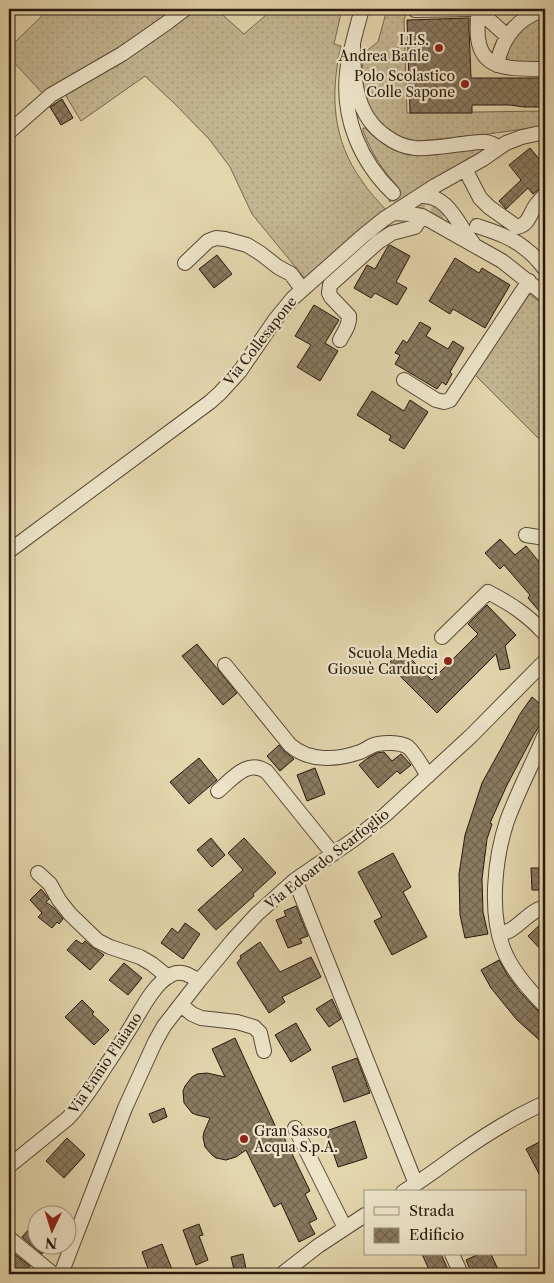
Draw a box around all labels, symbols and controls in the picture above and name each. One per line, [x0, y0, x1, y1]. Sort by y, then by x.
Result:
place label: I.I.S. Andrea Bafile [338, 31, 429, 65]
marker: I.I.S. Andrea Bafile [433, 42, 445, 54]
place label: Polo Scolastico Colle Sapone [354, 67, 455, 101]
marker: Polo Scolastico Colle Sapone [459, 78, 471, 90]
street label: Via Collesapone [219, 293, 300, 390]
place label: Scuola Media Giosuè Carducci [328, 644, 439, 678]
marker: Scuola Media Giosuè Carducci [442, 655, 454, 667]
street label: Via Edoardo Scarfoglio [260, 805, 393, 914]
street label: Via Ennio Flaiano [64, 1009, 146, 1118]
place label: Gran Sasso Acqua S.p.A. [253, 1122, 338, 1156]
marker: Gran Sasso Acqua S.p.A. [238, 1133, 250, 1145]
legend [364, 1190, 526, 1256]
text: Strada [409, 1201, 455, 1220]
north arrow [28, 1206, 78, 1256]
text: Edificio [409, 1225, 464, 1244]
text: N [44, 1234, 58, 1252]

